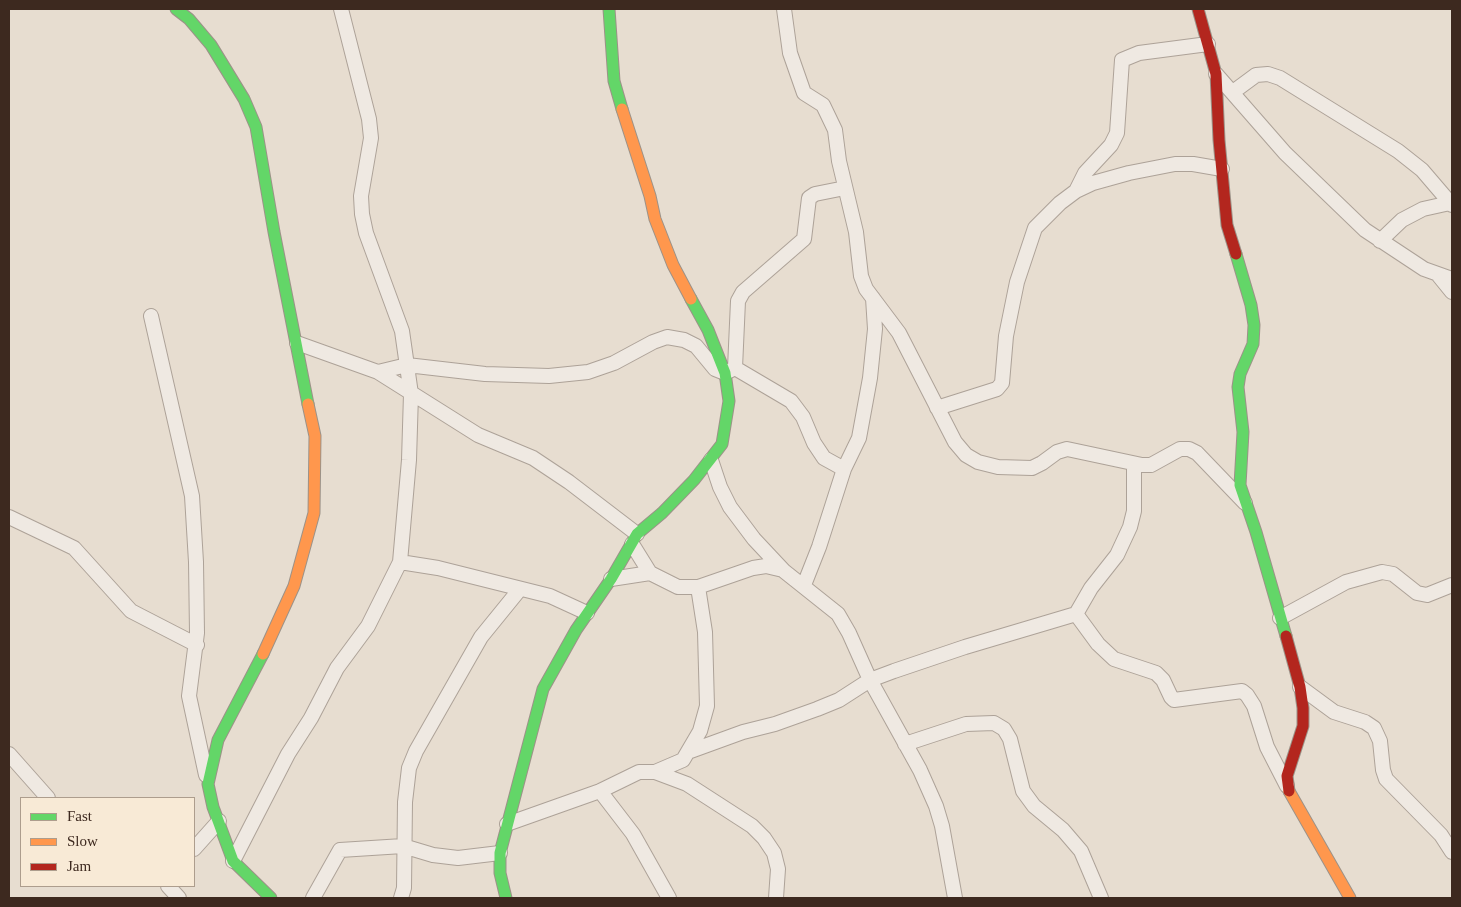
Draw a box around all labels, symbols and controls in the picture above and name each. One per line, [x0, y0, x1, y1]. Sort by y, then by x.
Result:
legend [20, 797, 195, 887]
text: Fast [67, 808, 92, 824]
text: Slow [67, 833, 98, 849]
text: Jam [67, 858, 91, 874]

